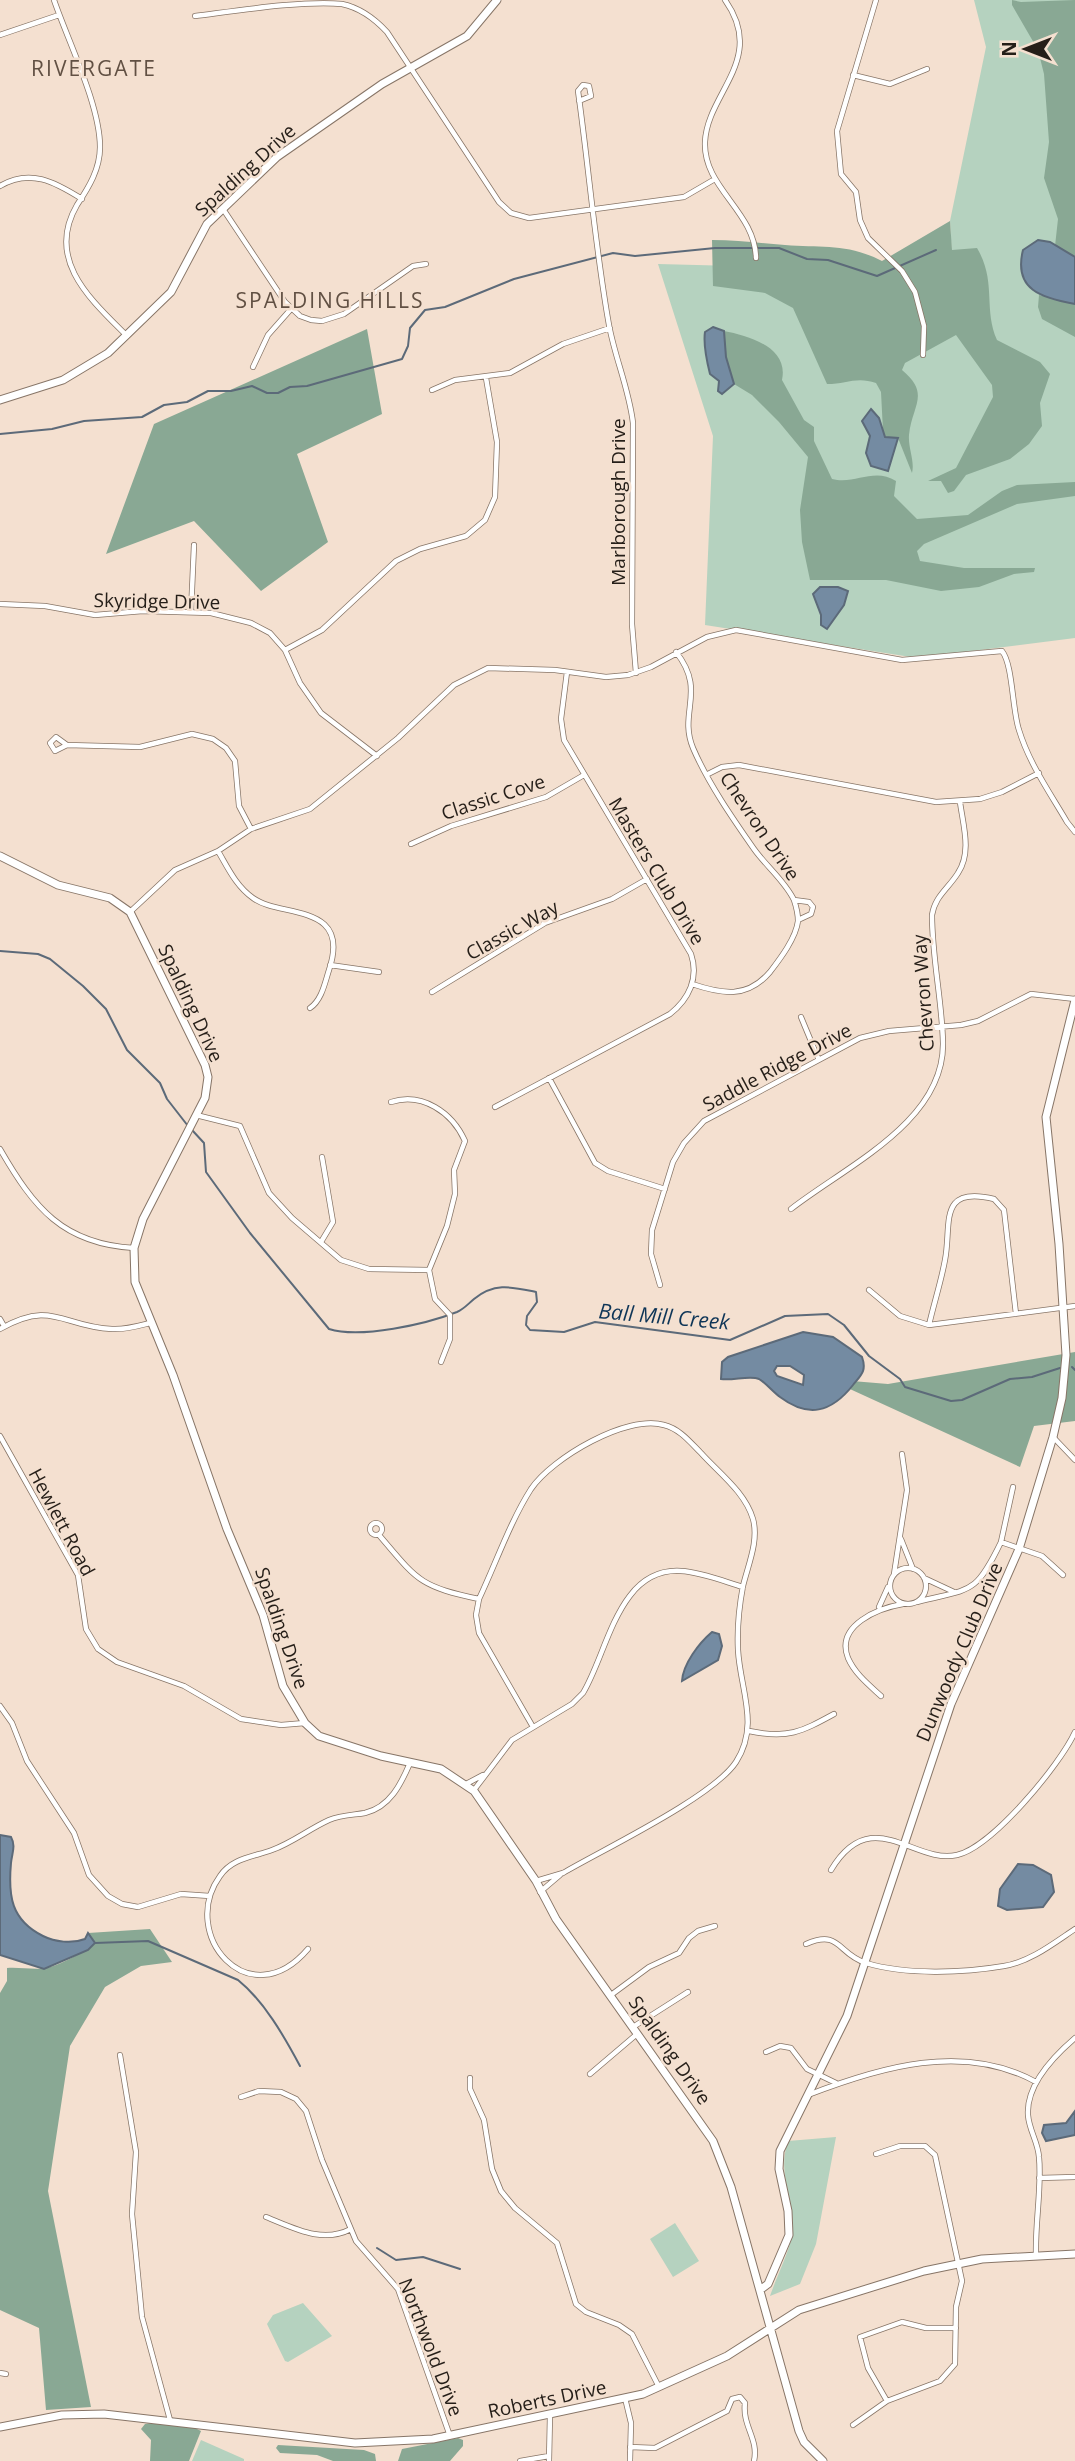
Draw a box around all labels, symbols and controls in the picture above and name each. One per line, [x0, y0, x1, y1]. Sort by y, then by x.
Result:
north arrow [991, 14, 1061, 84]
text: N [996, 41, 1022, 57]
district label: RIVERGATE [31, 54, 157, 82]
street label: Spalding Drive [189, 118, 301, 222]
district label: SPALDING HILLS [236, 286, 424, 314]
street label: Marlborough Drive [605, 418, 631, 586]
street label: Skyridge Drive [94, 587, 220, 615]
street label: Chevron Drive [714, 766, 806, 886]
street label: Classic Cove [438, 768, 548, 826]
street label: Masters Club Drive [603, 793, 711, 949]
street label: Classic Way [461, 894, 563, 966]
street label: Chevron Way [906, 933, 940, 1052]
street label: Spalding Drive [152, 940, 230, 1066]
street label: Saddle Ridge Drive [698, 1017, 856, 1117]
water label: Ball Mill Creek [597, 1296, 731, 1336]
street label: Hewlett Road [23, 1463, 101, 1581]
street label: Dunwoody Club Drive [909, 1558, 1009, 1746]
street label: Spalding Drive [249, 1564, 315, 1692]
street label: Spalding Drive [623, 1990, 717, 2110]
street label: Northwold Drive [393, 2274, 469, 2420]
street label: Roberts Drive [485, 2374, 609, 2424]

